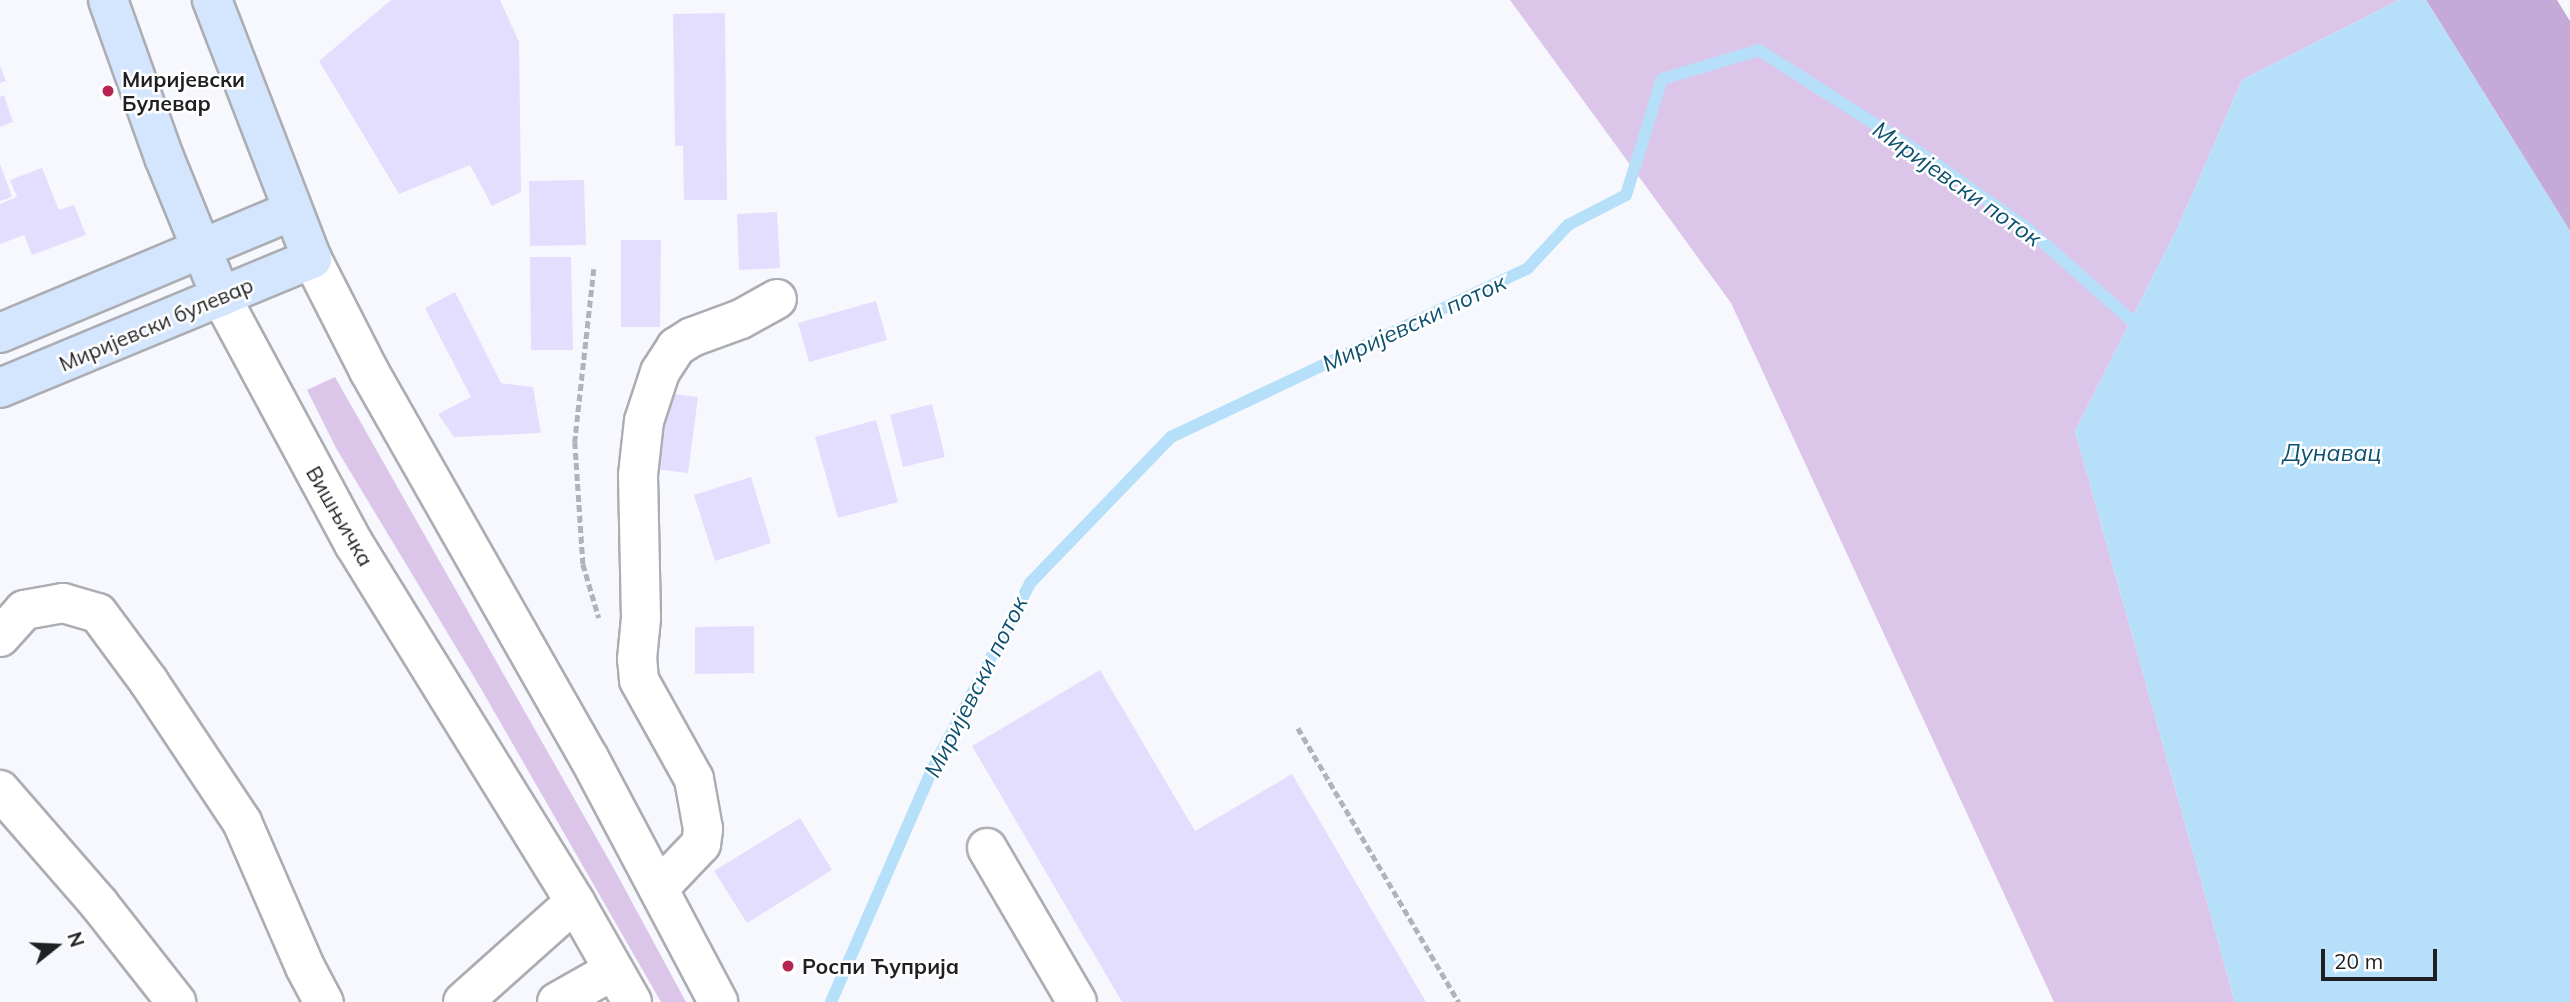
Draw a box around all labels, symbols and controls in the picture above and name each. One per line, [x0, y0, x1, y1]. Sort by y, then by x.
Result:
place label: Миријевски Булевар [122, 66, 245, 116]
marker: Миријевски Булевар [100, 83, 116, 99]
water label: Миријевски поток [1867, 116, 2047, 252]
water label: Миријевски поток [1318, 268, 1510, 378]
street label: Миријевски булевар [55, 272, 257, 376]
water label: Дунавац [2282, 439, 2382, 467]
street label: Вишњичка [301, 461, 379, 571]
water label: Миријевски поток [918, 592, 1034, 782]
north arrow [21, 911, 91, 981]
text: N [62, 929, 90, 950]
scale bar [2325, 936, 2440, 980]
text: 20 m [2334, 948, 2383, 974]
place label: Роспи Ћуприја [802, 953, 959, 979]
marker: Роспи Ћуприја [780, 958, 796, 974]

